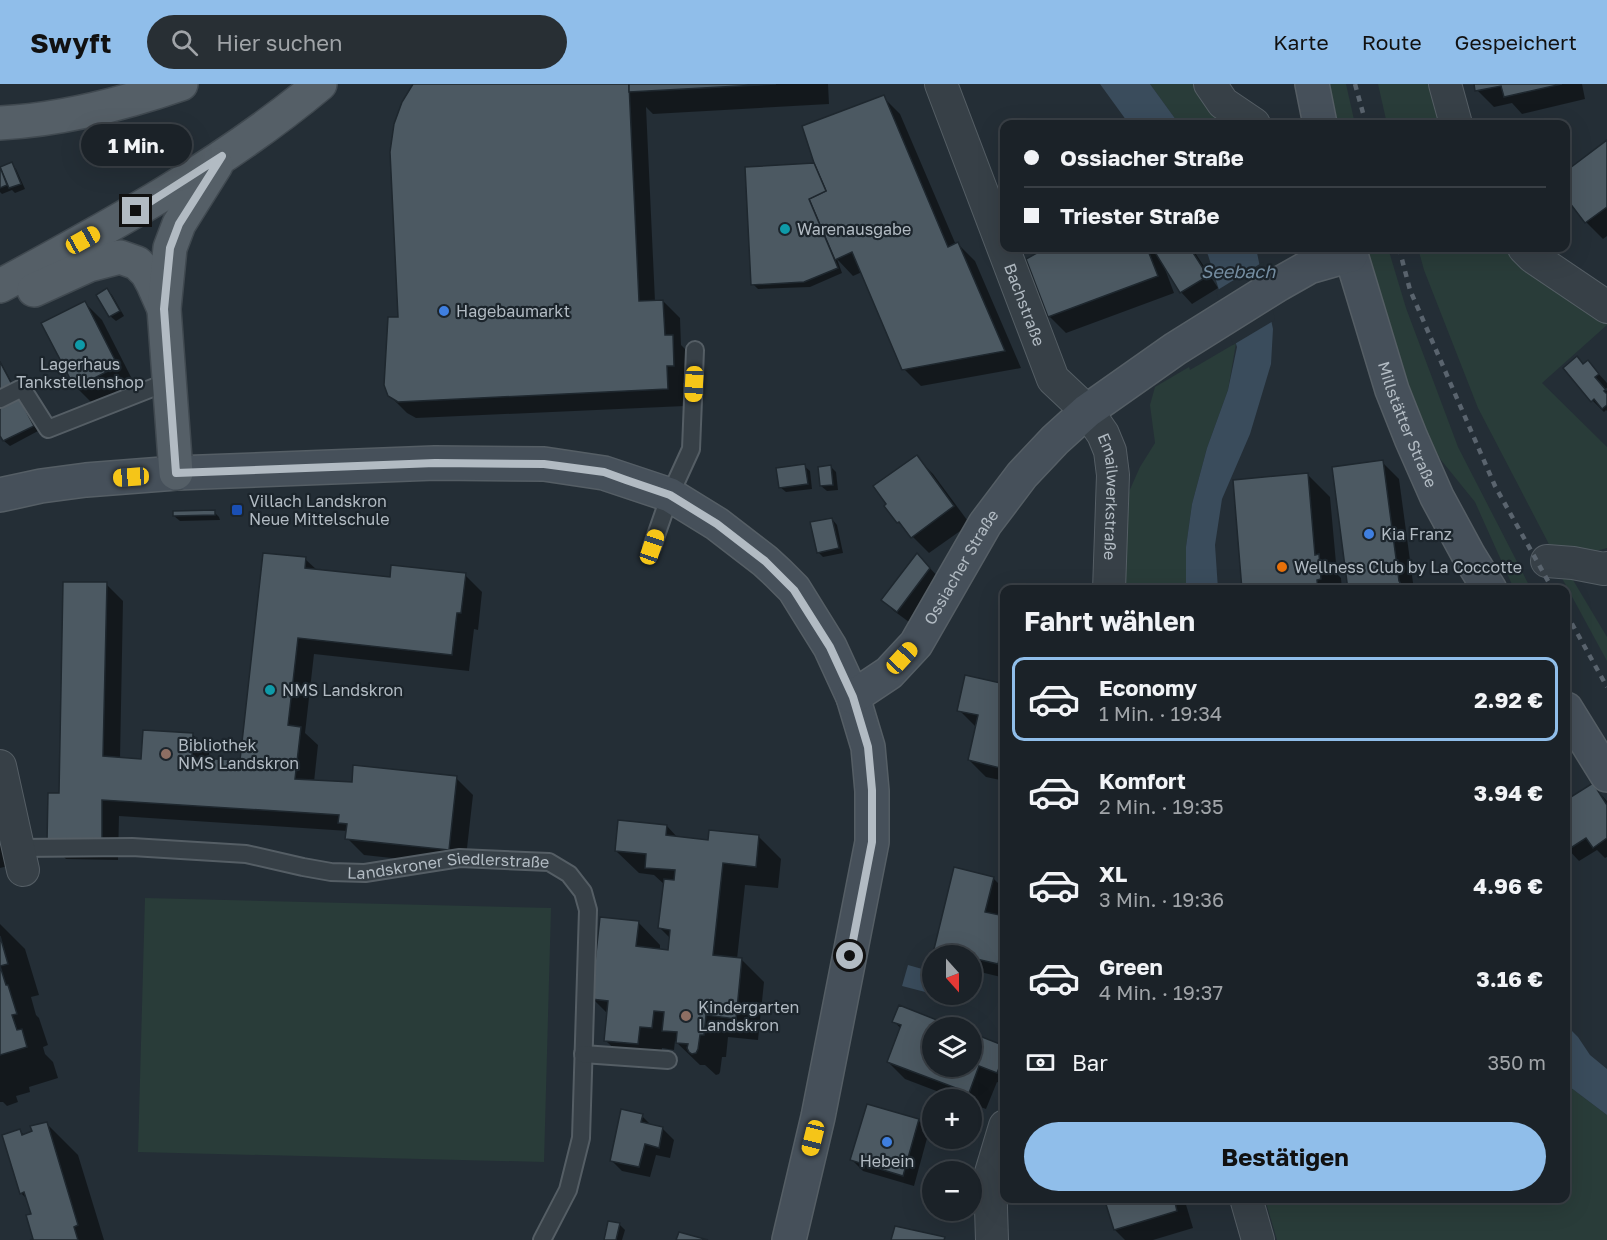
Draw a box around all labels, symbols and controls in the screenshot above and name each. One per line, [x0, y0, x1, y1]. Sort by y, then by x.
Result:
search box [147, 15, 567, 69]
text: Swyft [30, 26, 111, 59]
icon: search [168, 26, 201, 59]
text: Hier suchen [216, 29, 343, 56]
text: Karte [1273, 29, 1329, 55]
text: Route [1362, 29, 1422, 55]
text: Gespeichert [1455, 29, 1577, 55]
callout: 1 Min. [80, 124, 192, 166]
text: 1 Min. [108, 133, 165, 157]
text: Ossiacher Straße [1060, 144, 1244, 171]
route end [122, 197, 149, 224]
text: Triester Straße [1060, 202, 1219, 229]
place label: Warenausgabe [797, 219, 911, 239]
marker: Warenausgabe [778, 222, 792, 236]
car [63, 223, 103, 257]
street label: Bachstraße [1000, 260, 1050, 349]
water label: Seebach [1201, 260, 1276, 282]
place label: Hagebaumarkt [456, 301, 570, 321]
marker: Hagebaumarkt [437, 304, 451, 318]
marker: Lagerhaus Tankstellenshop [73, 338, 87, 352]
place label: Lagerhaus Tankstellenshop [16, 354, 144, 392]
street label: Millstätter Straße [1374, 359, 1442, 491]
car [684, 366, 704, 402]
street label: Emailwerkstraße [1094, 430, 1123, 561]
car [112, 467, 150, 487]
place label: Villach Landskron Neue Mittelschule [249, 491, 389, 529]
marker: Villach Landskron Neue Mittelschule [230, 503, 244, 517]
street label: Ossiacher Straße [919, 505, 1003, 628]
place label: Kia Franz [1381, 524, 1452, 544]
car [638, 527, 666, 567]
marker: Kia Franz [1362, 527, 1376, 541]
place label: Wellness Club by La Coccotte [1294, 557, 1522, 577]
marker: Wellness Club by La Coccotte [1275, 560, 1289, 574]
text: Fahrt wählen [1024, 605, 1195, 637]
car [883, 639, 921, 677]
icon: car [1027, 672, 1081, 726]
text: Economy [1099, 674, 1197, 701]
place label: NMS Landskron [282, 680, 403, 700]
marker: NMS Landskron [263, 683, 277, 697]
text: 2.92 € [1474, 686, 1543, 713]
text: 1 Min. · 19:34 [1099, 701, 1222, 725]
place label: Bibliothek NMS Landskron [178, 735, 299, 773]
marker: Bibliothek NMS Landskron [159, 747, 173, 761]
icon: car [1027, 765, 1081, 819]
text: Komfort [1099, 767, 1186, 794]
text: 3.94 € [1474, 779, 1543, 806]
text: 2 Min. · 19:35 [1099, 794, 1224, 818]
street label: Landskroner Siedlerstraße [347, 848, 550, 883]
icon: car [1027, 858, 1081, 912]
text: XL [1099, 860, 1127, 887]
text: 4.96 € [1473, 872, 1543, 899]
text: 3 Min. · 19:36 [1099, 887, 1224, 911]
route start [836, 942, 863, 969]
north arrow [922, 945, 982, 1005]
map controls [922, 945, 982, 1221]
icon: car [1027, 951, 1081, 1005]
text: Green [1099, 953, 1163, 980]
text: 3.16 € [1476, 965, 1543, 992]
text: 4 Min. · 19:37 [1099, 980, 1223, 1004]
place label: Kindergarten Landskron [698, 997, 799, 1035]
marker: Kindergarten Landskron [679, 1009, 693, 1023]
button: layers [922, 1017, 982, 1077]
icon: cash [1024, 1046, 1057, 1079]
text: Bar [1072, 1049, 1108, 1076]
text: 350 m [1488, 1050, 1546, 1074]
button: + [922, 1089, 982, 1149]
car [800, 1118, 826, 1158]
button: Bestätigen [1024, 1122, 1546, 1191]
marker: Hebein [880, 1135, 894, 1149]
place label: Hebein [860, 1151, 914, 1171]
button: − [922, 1161, 982, 1221]

